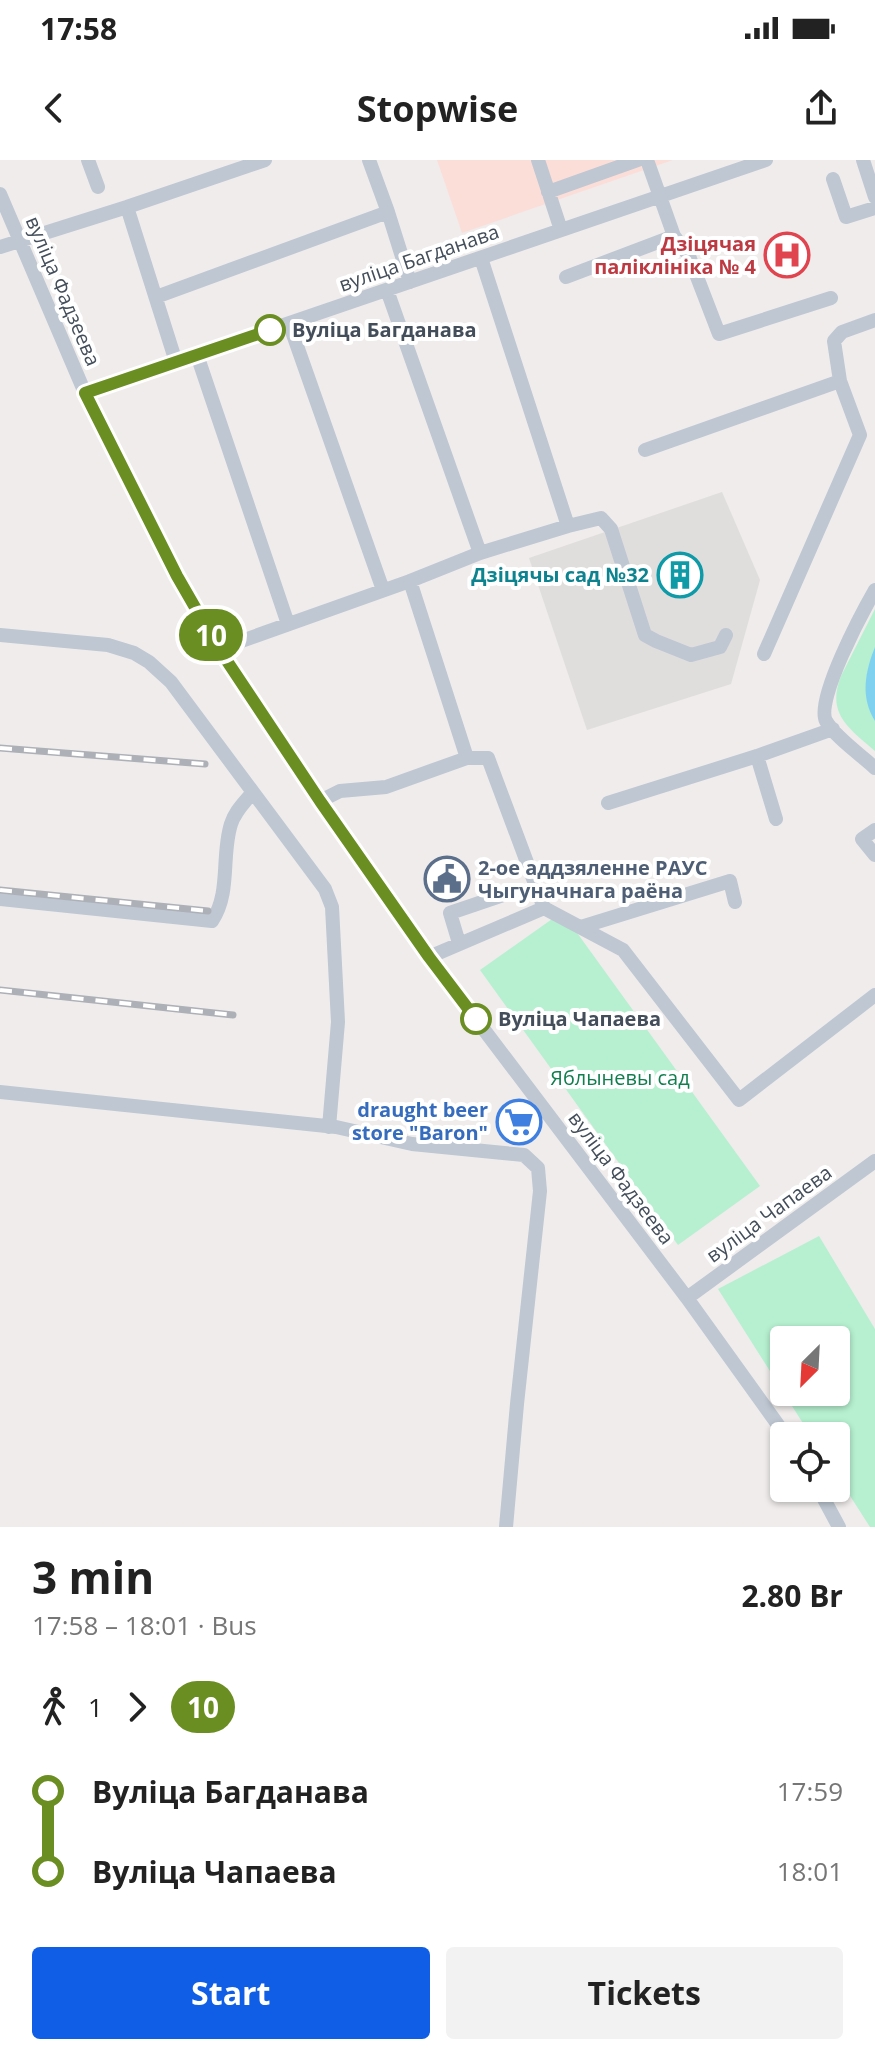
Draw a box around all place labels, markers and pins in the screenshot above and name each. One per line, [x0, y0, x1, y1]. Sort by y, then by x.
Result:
place label: Дзіцячая паліклініка № 4 [594, 230, 757, 280]
hospital icon: Дзіцячая паліклініка № 4 [763, 231, 811, 279]
marker: Вуліца Багданава [255, 315, 285, 345]
place label: Вуліца Багданава [292, 316, 477, 343]
building icon: Дзіцячы сад №32 [656, 551, 704, 599]
place label: Дзіцячы сад №32 [471, 561, 649, 588]
place label: 2-ое аддзяленне РАУС Чыгуначнага раёна [478, 854, 708, 904]
public building icon: 2-ое аддзяленне РАУС Чыгуначнага раёна [423, 855, 471, 903]
marker: Вуліца Чапаева [461, 1004, 491, 1034]
place label: Вуліца Чапаева [498, 1005, 661, 1032]
place label: draught beer store "Baron" [352, 1096, 488, 1146]
supermarket icon: draught beer store "Baron" [495, 1098, 543, 1146]

